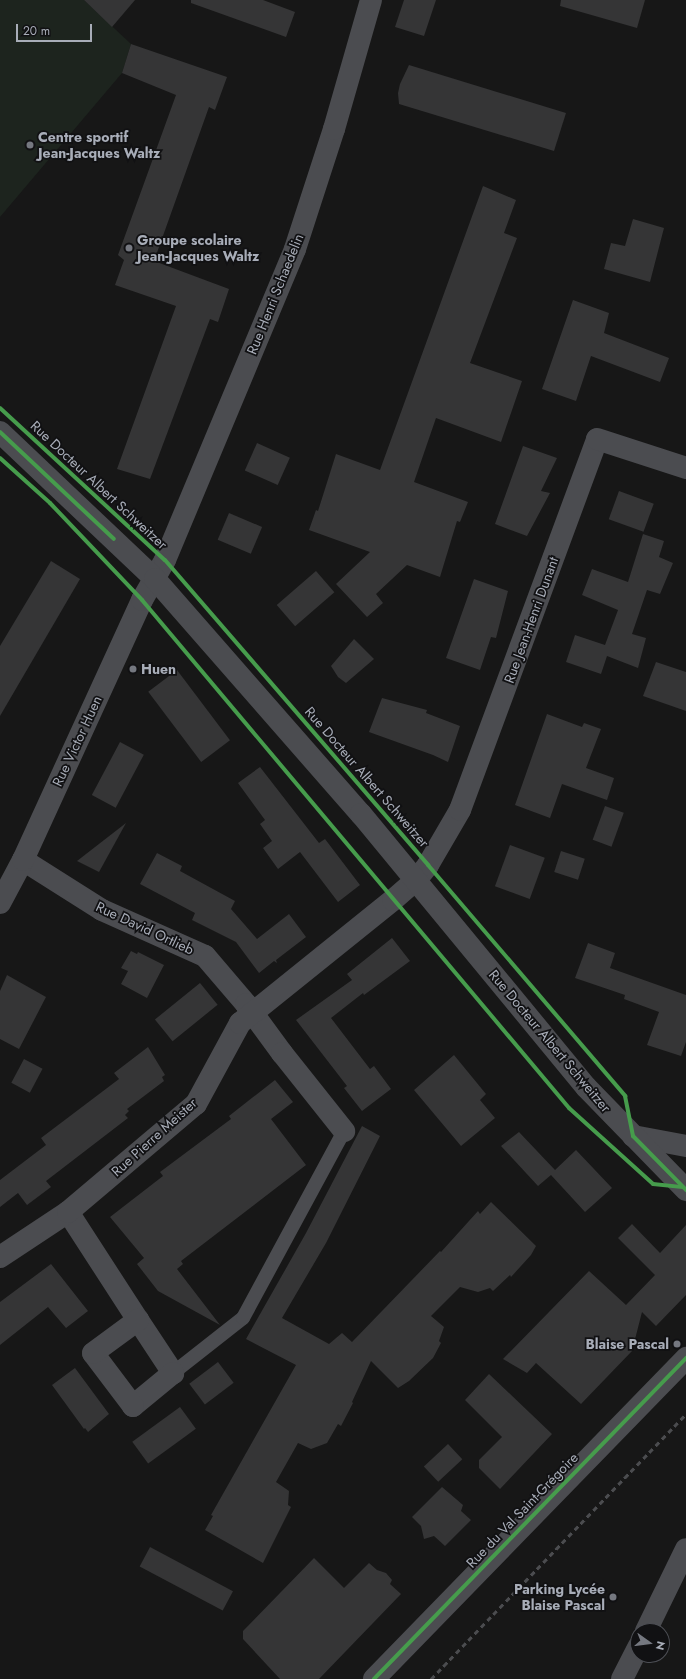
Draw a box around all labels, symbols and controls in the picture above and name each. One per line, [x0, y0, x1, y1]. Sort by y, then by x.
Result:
scale bar [18, 16, 94, 42]
text: 20 m [23, 22, 50, 40]
place label: Centre sportif Jean-Jacques Waltz [38, 129, 160, 162]
marker: Centre sportif Jean-Jacques Waltz [25, 140, 35, 150]
street label: Rue Henri Schaedelin [243, 231, 307, 357]
place label: Groupe scolaire Jean-Jacques Waltz [137, 232, 259, 264]
marker: Groupe scolaire Jean-Jacques Waltz [124, 243, 134, 253]
street label: Rue Docteur Albert Schweitzer [27, 417, 171, 553]
street label: Rue Jean-Henri Dunant [500, 555, 562, 685]
place label: Huen [141, 661, 176, 677]
marker: Huen [128, 664, 138, 674]
street label: Rue Victor Huen [49, 693, 105, 789]
street label: Rue Docteur Albert Schweitzer [301, 703, 433, 851]
street label: Rue David Ortlieb [93, 898, 197, 958]
street label: Rue Docteur Albert Schweitzer [485, 966, 615, 1116]
street label: Rue Pierre Meister [108, 1094, 200, 1180]
place label: Blaise Pascal [585, 1336, 669, 1352]
marker: Blaise Pascal [672, 1339, 682, 1349]
street label: Rue du Val Saint-Grégoire [463, 1449, 581, 1571]
place label: Parking Lycée Blaise Pascal [514, 1581, 605, 1614]
marker: Parking Lycée Blaise Pascal [608, 1592, 618, 1602]
north arrow [630, 1623, 670, 1663]
text: N [652, 1639, 669, 1652]

